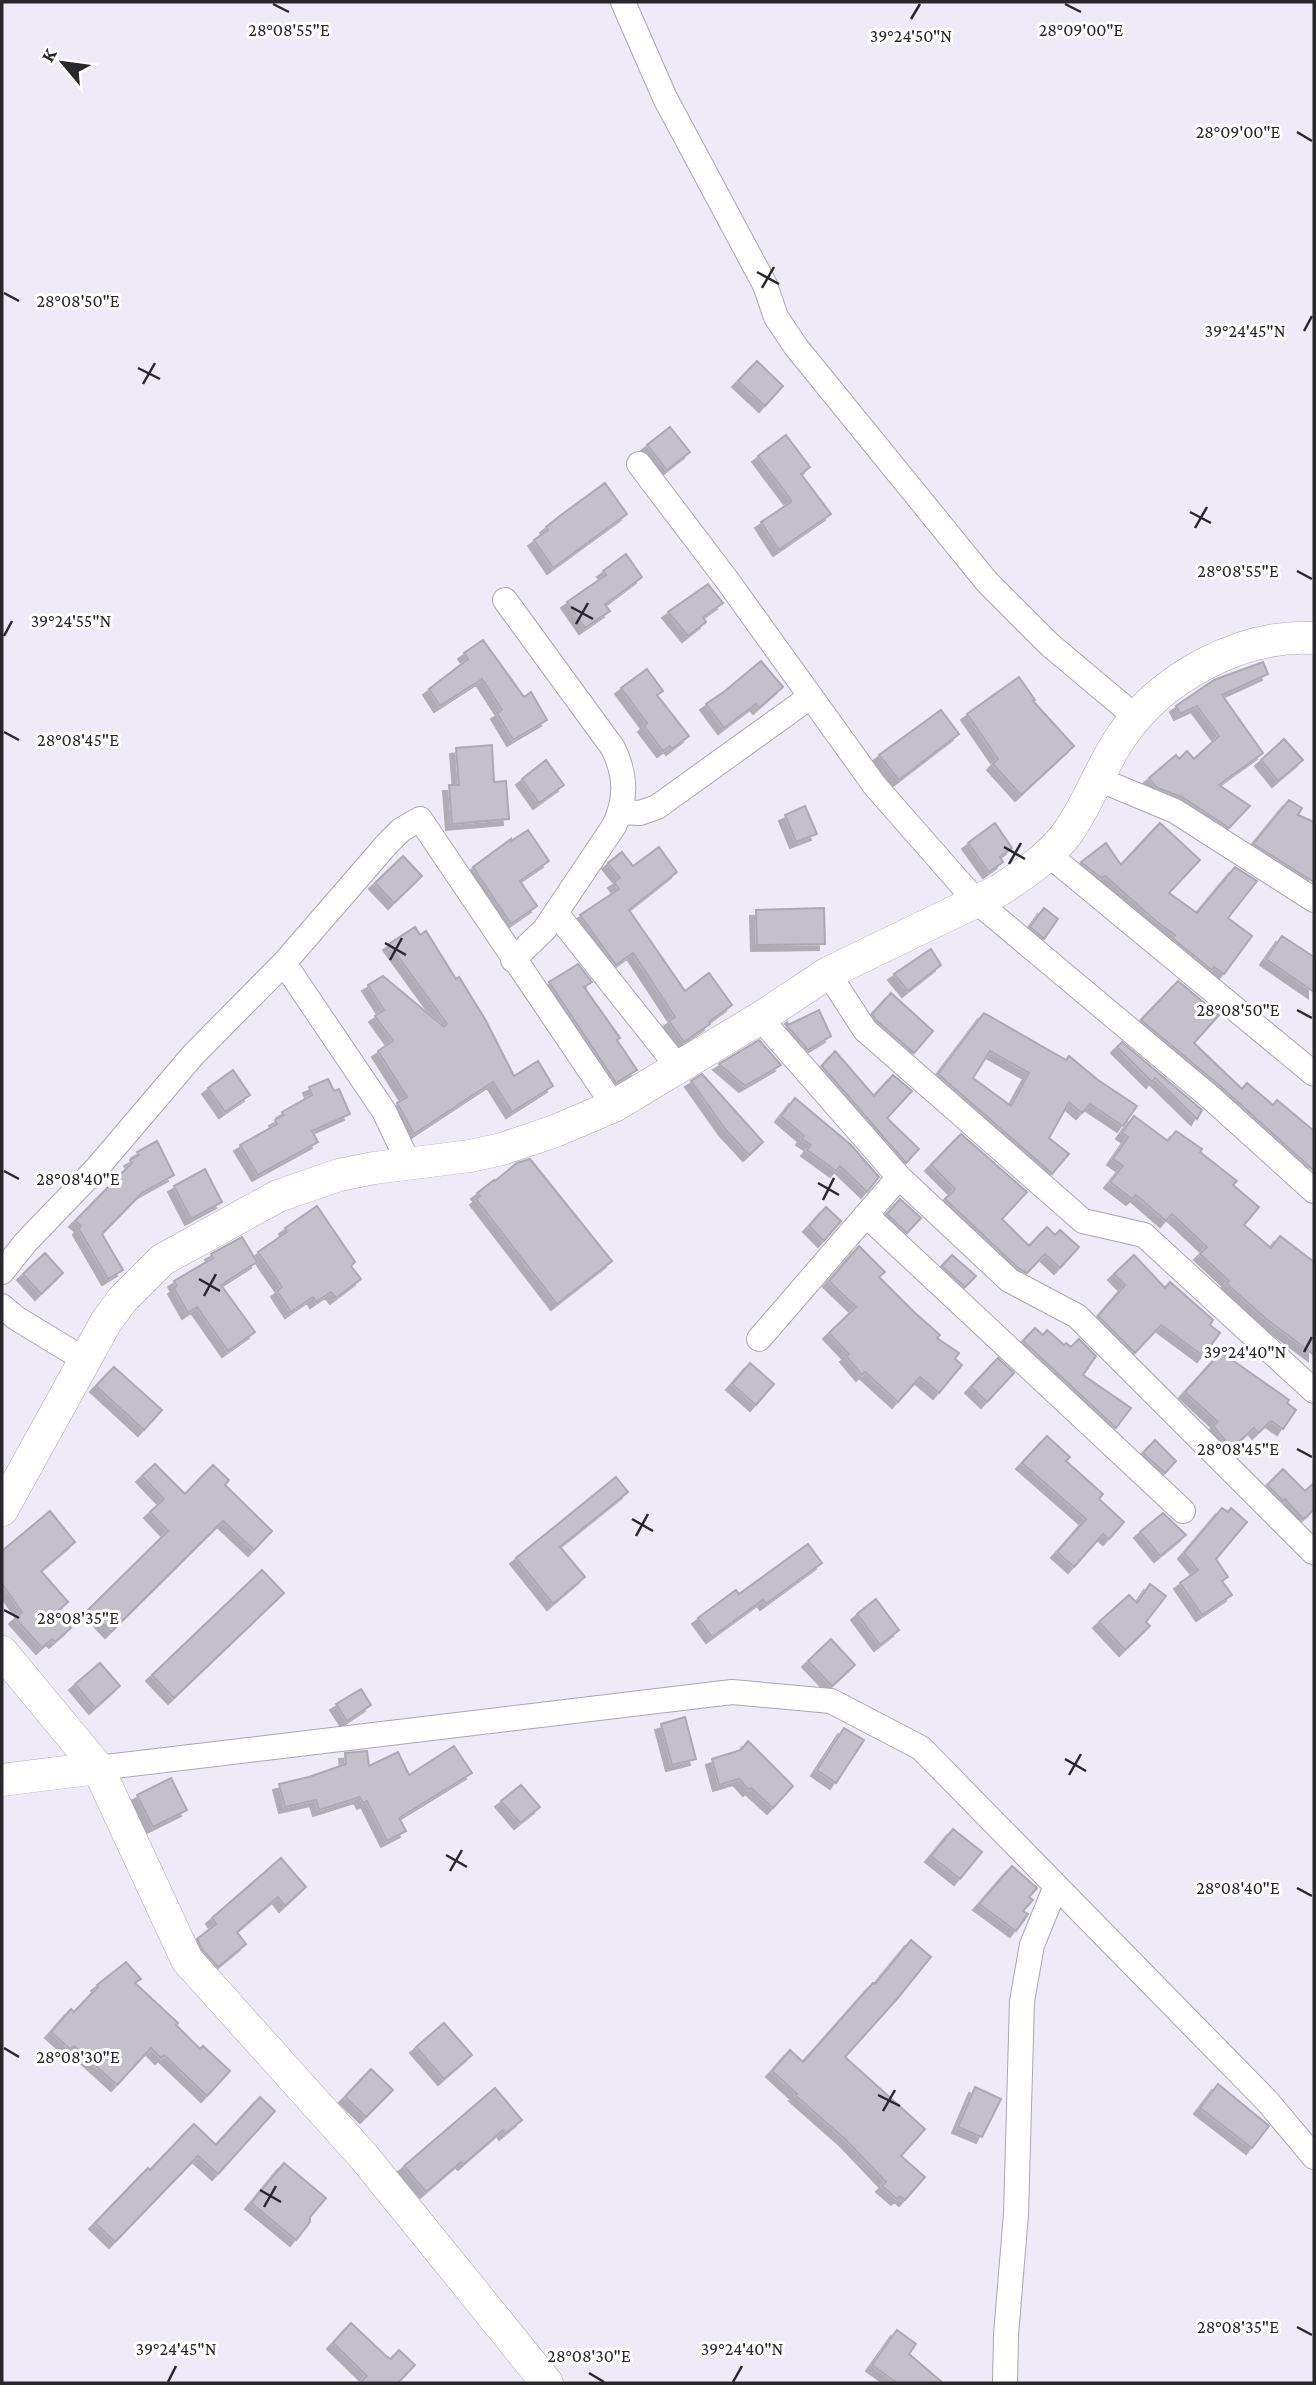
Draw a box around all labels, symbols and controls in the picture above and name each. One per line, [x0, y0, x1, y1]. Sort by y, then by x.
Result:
text: 28°08'55"E [248, 20, 330, 40]
text: 28°09'00"E [1039, 20, 1124, 40]
text: 39°24'50"N [870, 26, 952, 46]
north arrow [28, 28, 98, 98]
text: K [36, 44, 61, 65]
text: 28°09'00"E [1196, 122, 1281, 142]
text: 28°08'50"E [36, 291, 120, 311]
text: 39°24'45"N [1204, 321, 1286, 341]
text: 28°08'55"E [1197, 561, 1279, 581]
text: 39°24'55"N [31, 611, 112, 631]
text: 28°08'45"E [37, 730, 119, 750]
text: 28°08'50"E [1196, 1000, 1280, 1020]
text: 28°08'40"E [36, 1169, 120, 1189]
text: 39°24'40"N [1204, 1342, 1287, 1362]
text: 28°08'45"E [1197, 1439, 1279, 1459]
text: 28°08'35"E [37, 1608, 119, 1628]
text: 28°08'40"E [1196, 1878, 1280, 1898]
text: 28°08'30"E [36, 2047, 120, 2067]
text: 28°08'35"E [1197, 2317, 1279, 2337]
text: 39°24'45"N [135, 2339, 217, 2359]
text: 39°24'40"N [701, 2339, 784, 2359]
text: 28°08'30"E [547, 2346, 631, 2366]

